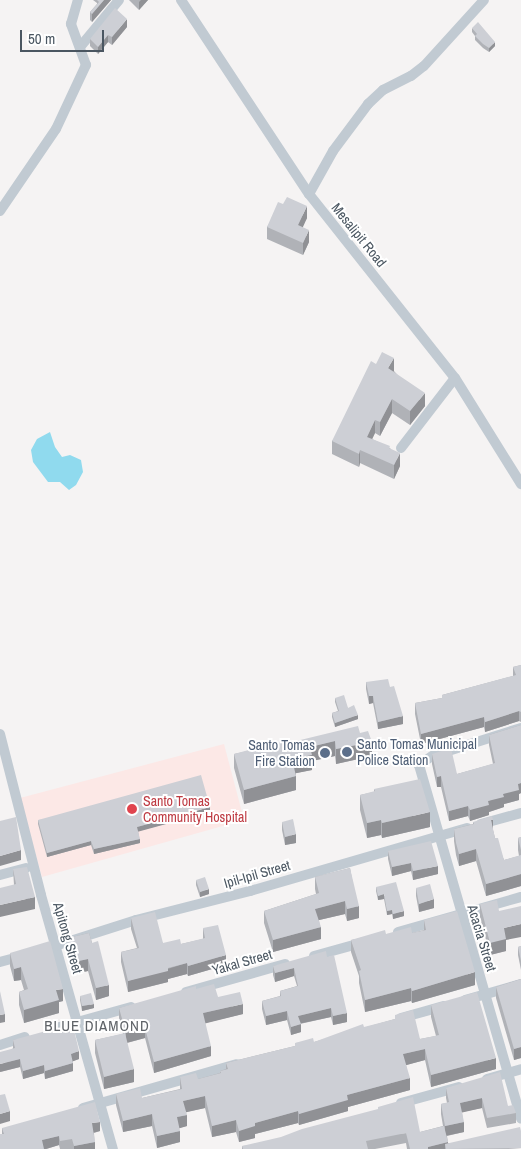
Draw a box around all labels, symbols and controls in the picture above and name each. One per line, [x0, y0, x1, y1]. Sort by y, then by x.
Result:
scale bar [22, 20, 106, 52]
text: 50 m [28, 28, 55, 49]
street label: Mesalipit Road [328, 200, 390, 270]
place label: Santo Tomas Municipal Police Station [357, 736, 477, 769]
place label: Santo Tomas Fire Station [248, 737, 315, 770]
marker: Santo Tomas Municipal Police Station [341, 746, 353, 758]
marker: Santo Tomas Fire Station [319, 747, 331, 759]
place label: Santo Tomas Community Hospital [143, 793, 247, 826]
marker: Santo Tomas Community Hospital [125, 802, 139, 816]
street label: Ipil-Ipil Street [222, 857, 292, 891]
street label: Apitong Street [50, 900, 86, 976]
street label: Acacia Street [464, 903, 500, 973]
street label: Yakal Street [210, 945, 274, 979]
district label: BLUE DIAMOND [43, 1017, 151, 1035]

